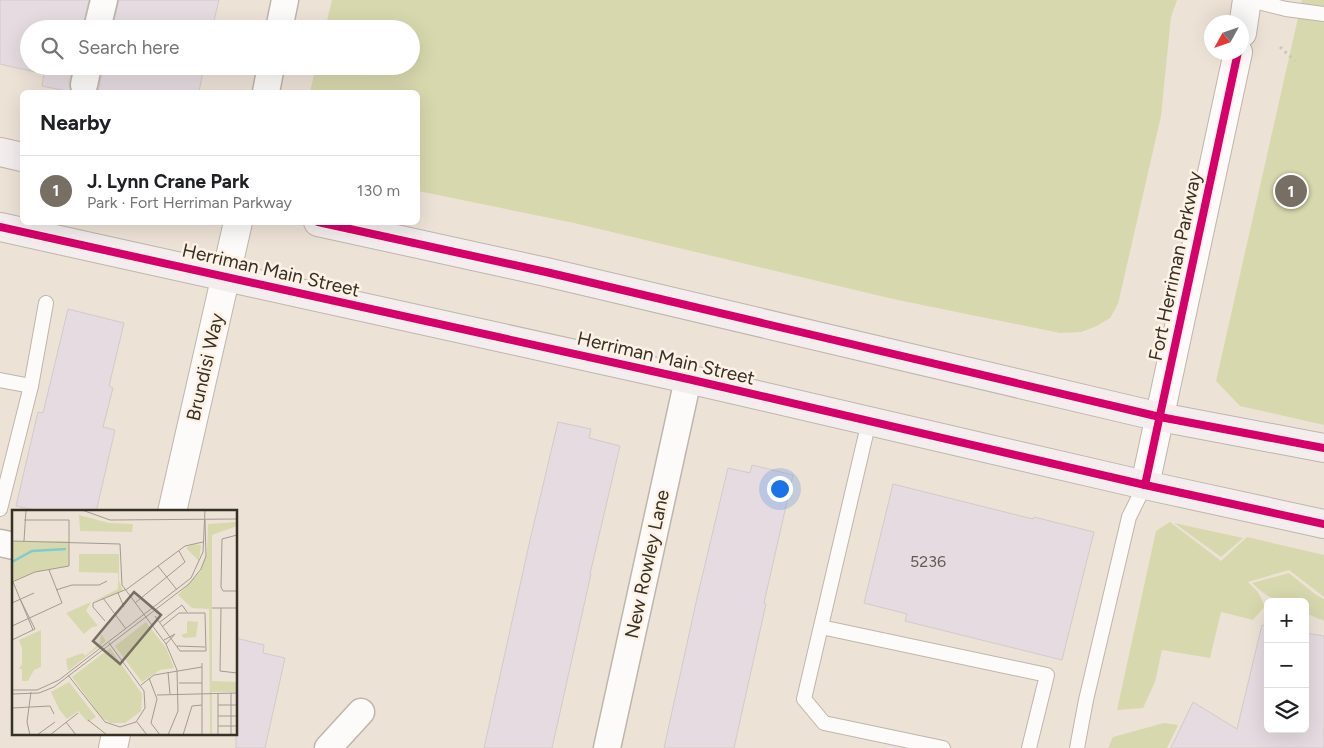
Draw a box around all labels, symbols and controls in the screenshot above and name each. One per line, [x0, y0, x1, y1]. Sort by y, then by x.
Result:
north arrow [1204, 15, 1249, 60]
search box [20, 20, 420, 75]
icon: search [38, 34, 66, 62]
text: Search here [78, 36, 180, 59]
text: Nearby [40, 110, 111, 135]
street label: Fort Herriman Parkway [1144, 169, 1206, 363]
text: J. Lynn Crane Park [87, 170, 249, 193]
pin: 1 [1275, 172, 1307, 210]
text: 1 [53, 181, 59, 200]
text: 130 m [357, 181, 400, 200]
text: Park · Fort Herriman Parkway [87, 193, 292, 212]
street label: Herriman Main Street [180, 238, 362, 302]
street label: Brundisi Way [181, 311, 229, 423]
street label: Herriman Main Street [575, 326, 757, 390]
your location [767, 476, 793, 502]
street label: New Rowley Lane [620, 488, 674, 640]
inset map [12, 510, 238, 736]
house number: 5236 [910, 552, 946, 571]
map controls [1264, 598, 1309, 733]
button: + [1264, 598, 1309, 643]
button: − [1264, 643, 1309, 688]
button: layers [1264, 688, 1309, 733]

